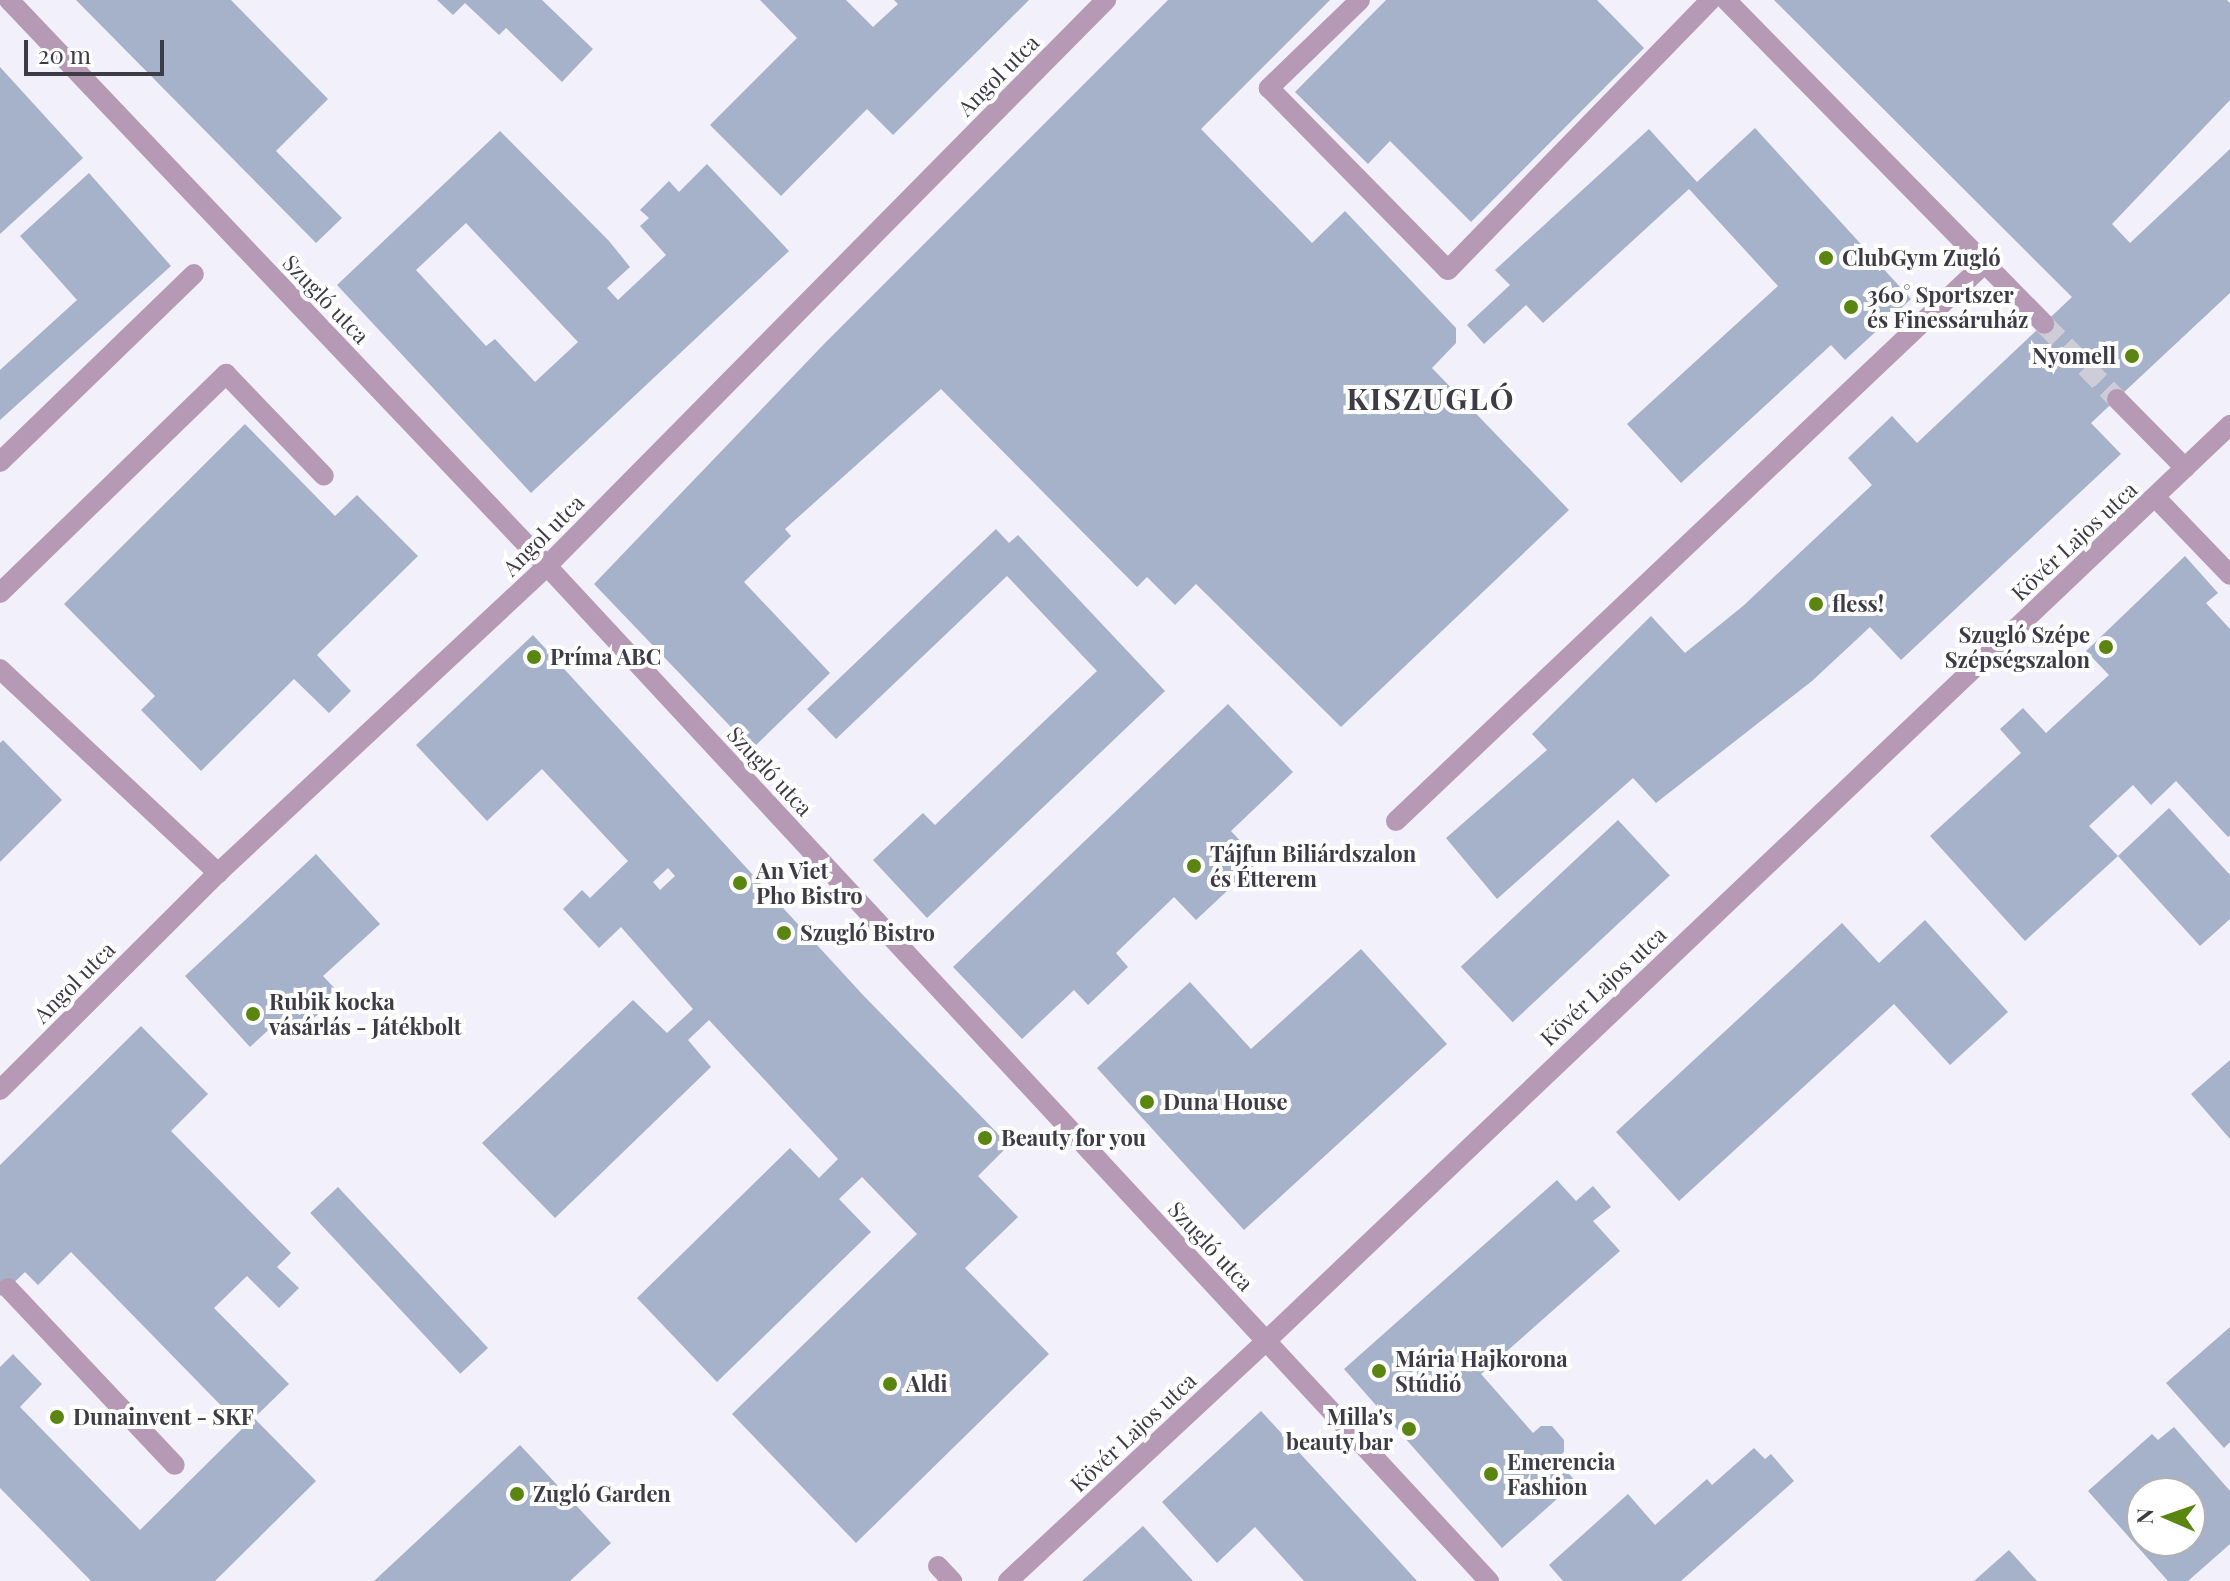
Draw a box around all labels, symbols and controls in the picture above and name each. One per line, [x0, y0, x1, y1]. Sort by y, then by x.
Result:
scale bar [28, 24, 168, 74]
street label: Angol utca [952, 29, 1044, 121]
text: 20 m [38, 38, 91, 70]
place label: ClubGym Zugló [1842, 245, 2001, 271]
street label: Szugló utca [277, 249, 375, 349]
marker: ClubGym Zugló [1817, 249, 1835, 267]
place label: 360° Sportszer és Finessáruház [1867, 281, 2028, 332]
marker: 360° Sportszer és Finessáruház [1842, 298, 1860, 316]
place label: Nyomell [2032, 343, 2116, 369]
marker: Nyomell [2123, 347, 2141, 365]
district label: KISZUGLÓ [1347, 380, 1515, 416]
street label: Kövér Lajos utca [2006, 476, 2142, 606]
street label: Angol utca [497, 489, 589, 581]
place label: fless! [1832, 591, 1884, 617]
marker: fless! [1807, 595, 1825, 613]
place label: Szugló Szépe Szépségszalon [1945, 621, 2090, 672]
marker: Szugló Szépe Szépségszalon [2097, 638, 2115, 656]
place label: Príma ABC [550, 644, 662, 670]
marker: Príma ABC [525, 648, 543, 666]
street label: Szugló utca [722, 721, 818, 821]
place label: Tájfun Biliárdszalon és Étterem [1210, 840, 1416, 892]
place label: An Viet Pho Bistro [756, 857, 863, 908]
marker: Tájfun Biliárdszalon és Étterem [1185, 857, 1203, 875]
marker: An Viet Pho Bistro [731, 874, 749, 892]
place label: Szugló Bistro [800, 920, 935, 946]
street label: Kövér Lajos utca [1535, 921, 1671, 1051]
marker: Szugló Bistro [775, 924, 793, 942]
street label: Angol utca [28, 936, 120, 1028]
place label: Rubik kocka vásárlás - Játékbolt [269, 988, 462, 1040]
marker: Rubik kocka vásárlás - Játékbolt [244, 1005, 262, 1023]
place label: Duna House [1163, 1089, 1288, 1115]
marker: Duna House [1138, 1093, 1156, 1111]
place label: Beauty for you [1001, 1125, 1148, 1151]
marker: Beauty for you [976, 1129, 994, 1147]
street label: Szugló utca [1163, 1196, 1259, 1296]
place label: Mária Hajkorona Stúdió [1395, 1345, 1568, 1396]
marker: Mária Hajkorona Stúdió [1370, 1362, 1388, 1380]
street label: Kövér Lajos utca [1065, 1367, 1201, 1497]
place label: Aldi [906, 1371, 947, 1397]
marker: Aldi [881, 1375, 899, 1393]
place label: Milla's beauty bar [1285, 1403, 1393, 1454]
place label: Dunainvent - SKF [73, 1404, 254, 1430]
marker: Dunainvent - SKF [48, 1408, 66, 1426]
marker: Milla's beauty bar [1400, 1420, 1418, 1438]
place label: Emerencia Fashion [1507, 1448, 1615, 1500]
marker: Emerencia Fashion [1482, 1465, 1500, 1483]
north arrow [2126, 1477, 2206, 1557]
place label: Zugló Garden [533, 1481, 671, 1507]
marker: Zugló Garden [508, 1485, 526, 1503]
text: N [2129, 1508, 2159, 1525]

